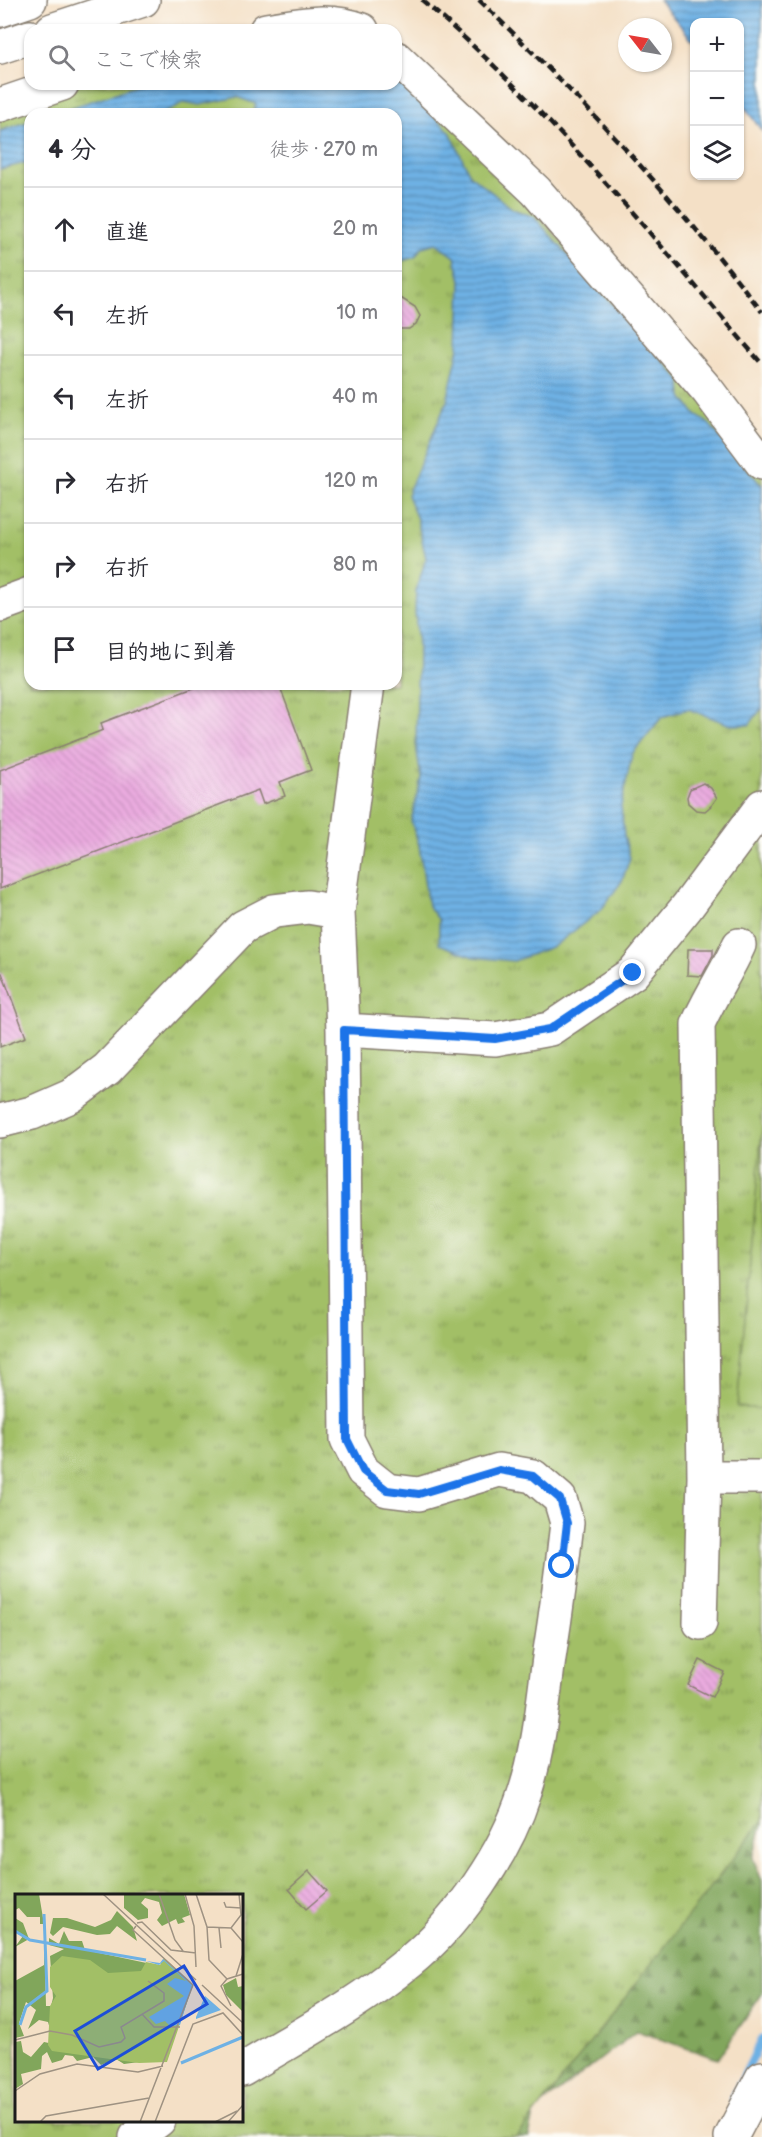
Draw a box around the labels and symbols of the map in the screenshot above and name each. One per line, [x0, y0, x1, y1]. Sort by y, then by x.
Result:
north arrow [618, 18, 672, 72]
route end [619, 959, 645, 985]
route start [548, 1552, 574, 1578]
inset map [15, 1894, 243, 2122]

